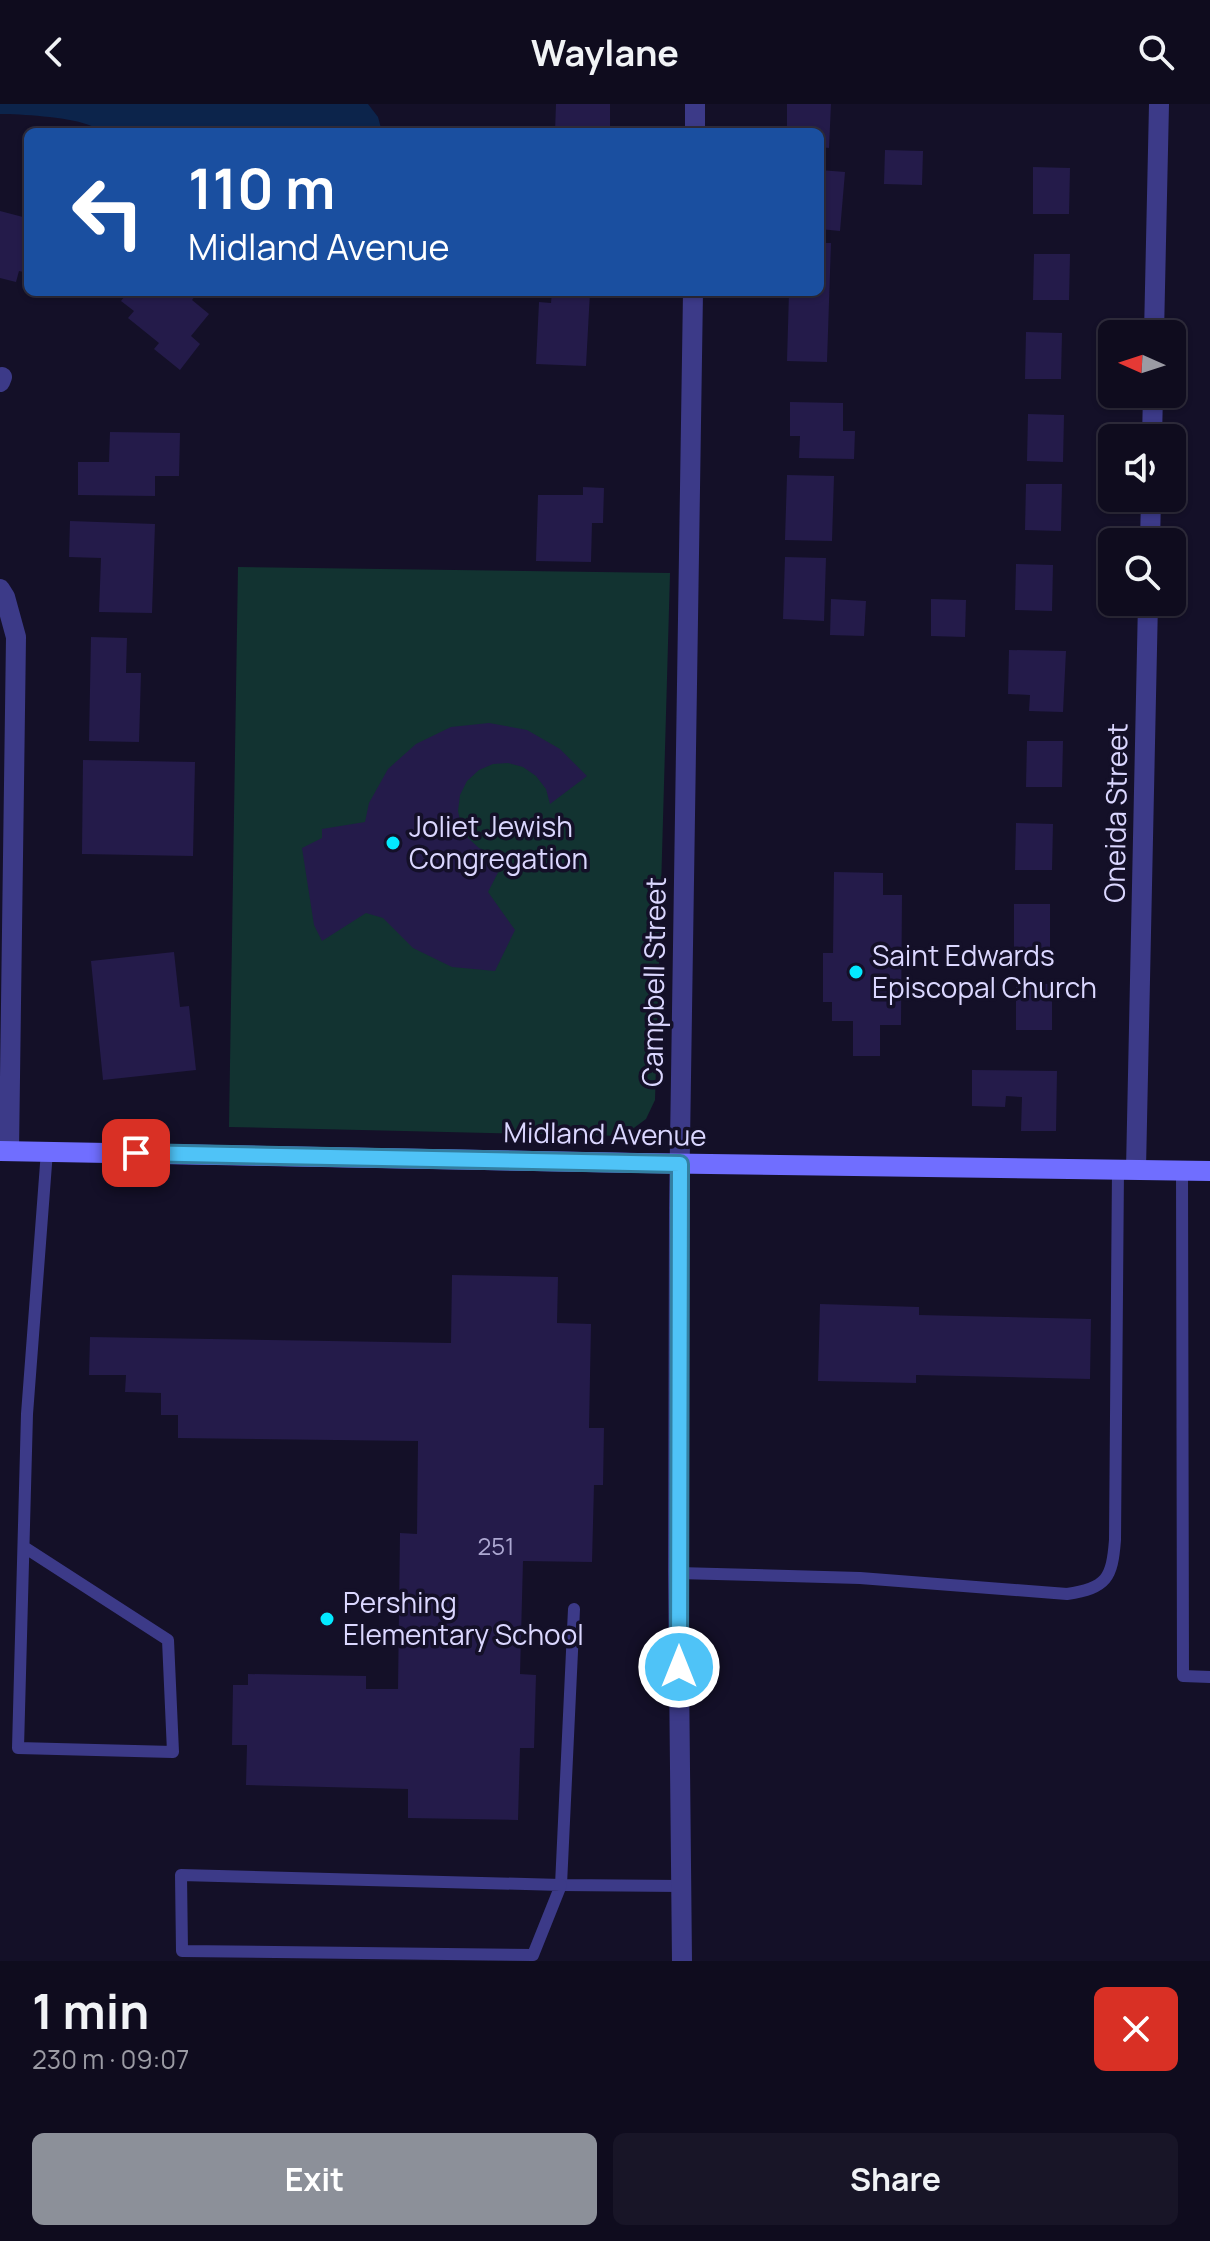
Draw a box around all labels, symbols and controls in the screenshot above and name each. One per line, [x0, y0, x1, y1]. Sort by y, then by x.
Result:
text: Waylane [531, 28, 679, 77]
icon: back [32, 30, 76, 74]
icon: search [1134, 30, 1178, 74]
text: 110 m [188, 149, 335, 226]
icon: left [56, 160, 160, 264]
text: Midland Avenue [188, 222, 449, 271]
north arrow [1098, 320, 1186, 408]
map controls [1098, 320, 1186, 616]
button: sound [1098, 424, 1186, 512]
button: search [1098, 528, 1186, 616]
street label: Oneida Street [1094, 723, 1136, 903]
place label: Joliet Jewish Congregation [409, 807, 588, 877]
marker: Joliet Jewish Congregation [384, 834, 402, 852]
street label: Campbell Street [632, 877, 674, 1087]
place label: Saint Edwards Episcopal Church [872, 936, 1097, 1006]
marker: Saint Edwards Episcopal Church [847, 963, 865, 981]
street label: Midland Avenue [503, 1112, 707, 1154]
pin [102, 1119, 170, 1187]
icon: arrive [114, 1131, 158, 1175]
house number: 251 [478, 1529, 514, 1562]
place label: Pershing Elementary School [343, 1583, 584, 1653]
marker: Pershing Elementary School [318, 1610, 336, 1628]
position arrow [637, 1625, 721, 1709]
text: 1 min [32, 1978, 149, 2043]
button: close [1094, 1987, 1178, 2071]
text: 230 m · 09:07 [32, 2041, 189, 2077]
button: Exit [32, 2133, 597, 2225]
button: Share [613, 2133, 1178, 2225]

